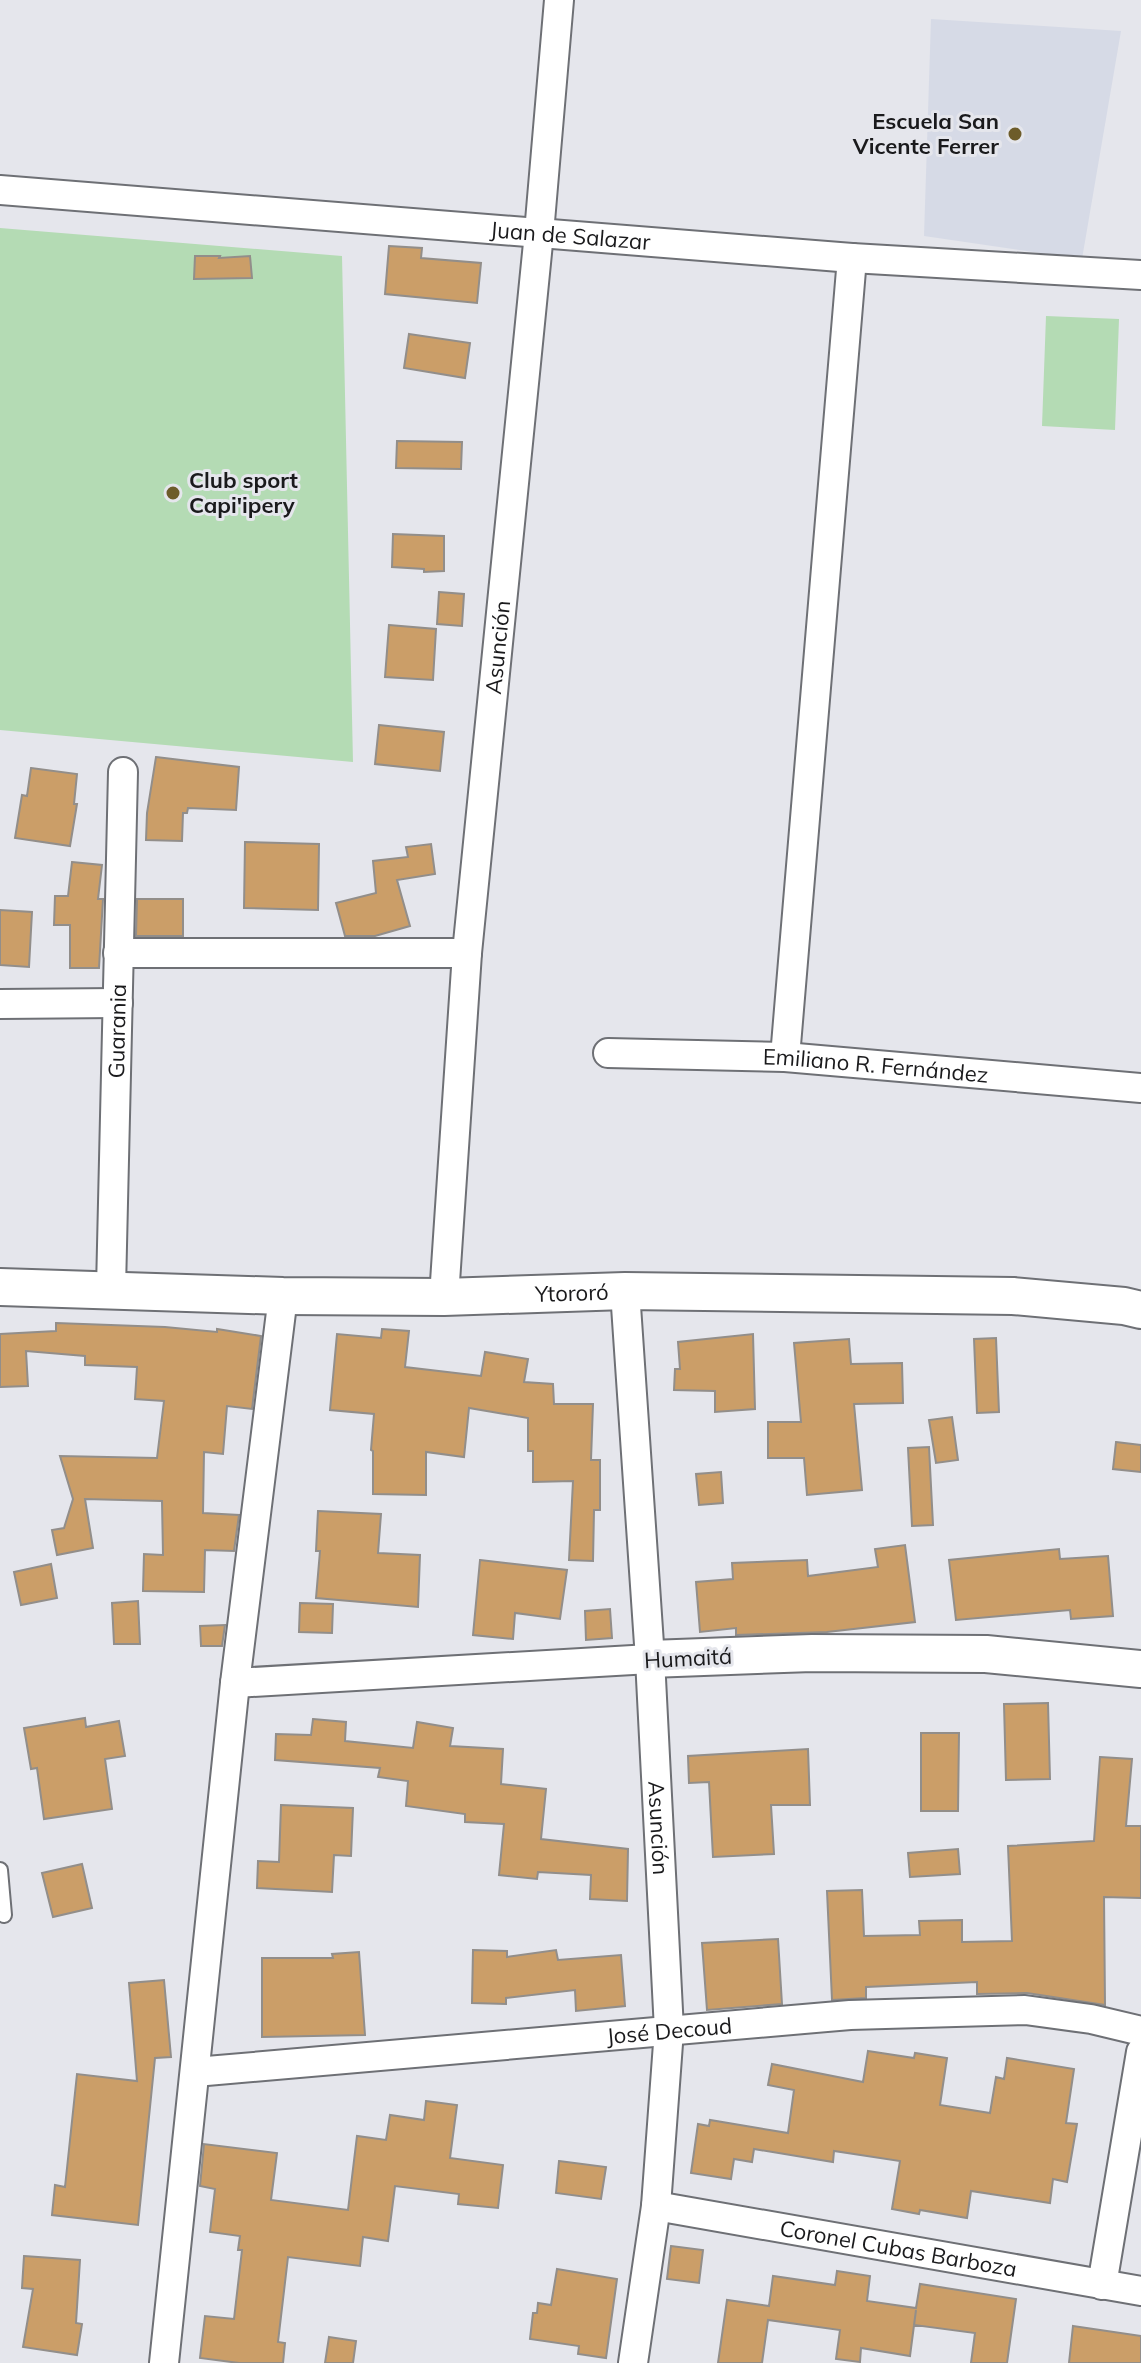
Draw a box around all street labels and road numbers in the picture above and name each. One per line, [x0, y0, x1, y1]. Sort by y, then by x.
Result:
street label: Juan de Salazar [489, 215, 651, 256]
street label: Asunción [479, 599, 516, 696]
street label: Guarania [102, 984, 132, 1079]
street label: Emiliano R. Fernández [763, 1042, 989, 1089]
street label: Ytororó [534, 1278, 609, 1308]
street label: Humaitá [643, 1642, 733, 1674]
street label: Asunción [642, 1780, 675, 1876]
street label: José Decoud [605, 2011, 733, 2050]
street label: Coronel Cubas Barboza [778, 2214, 1019, 2283]

